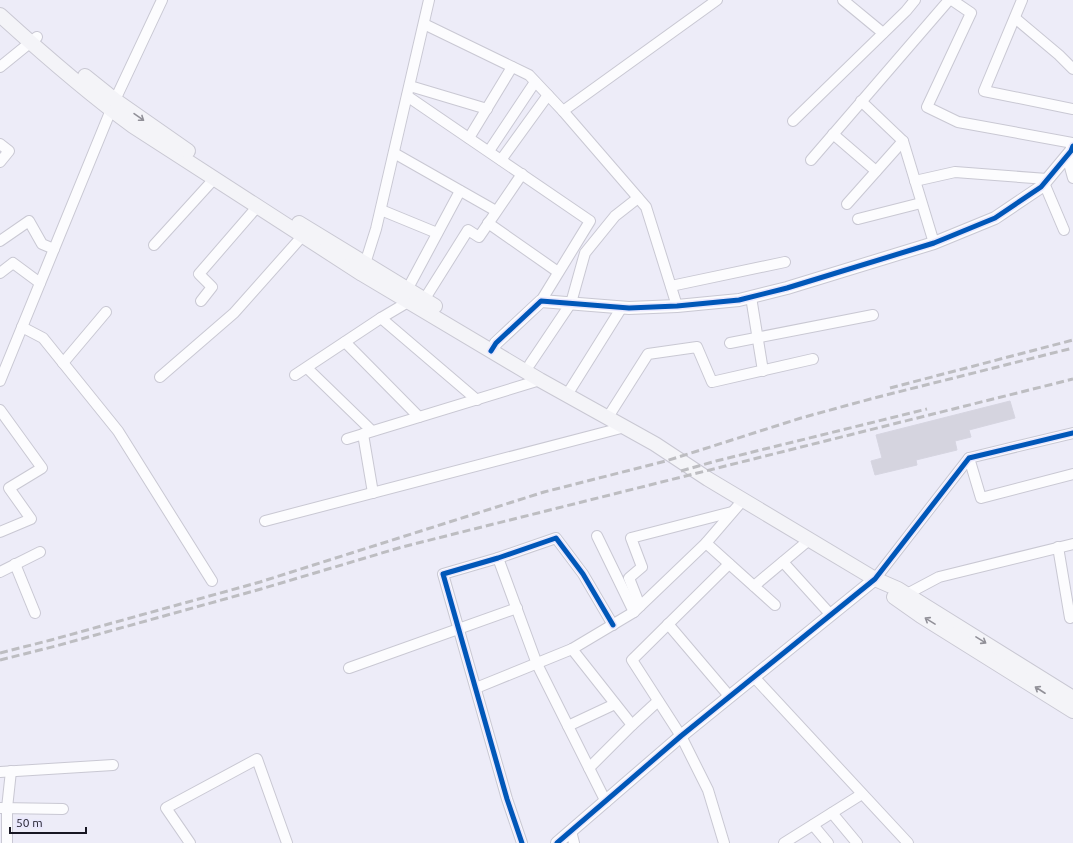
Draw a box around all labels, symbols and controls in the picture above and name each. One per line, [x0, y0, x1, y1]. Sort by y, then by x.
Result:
one-way arrow [133, 113, 144, 121]
one-way arrow [925, 617, 936, 625]
one-way arrow [975, 637, 987, 645]
one-way arrow [1035, 686, 1046, 694]
scale bar [10, 809, 86, 835]
text: 50 m [16, 816, 43, 829]

